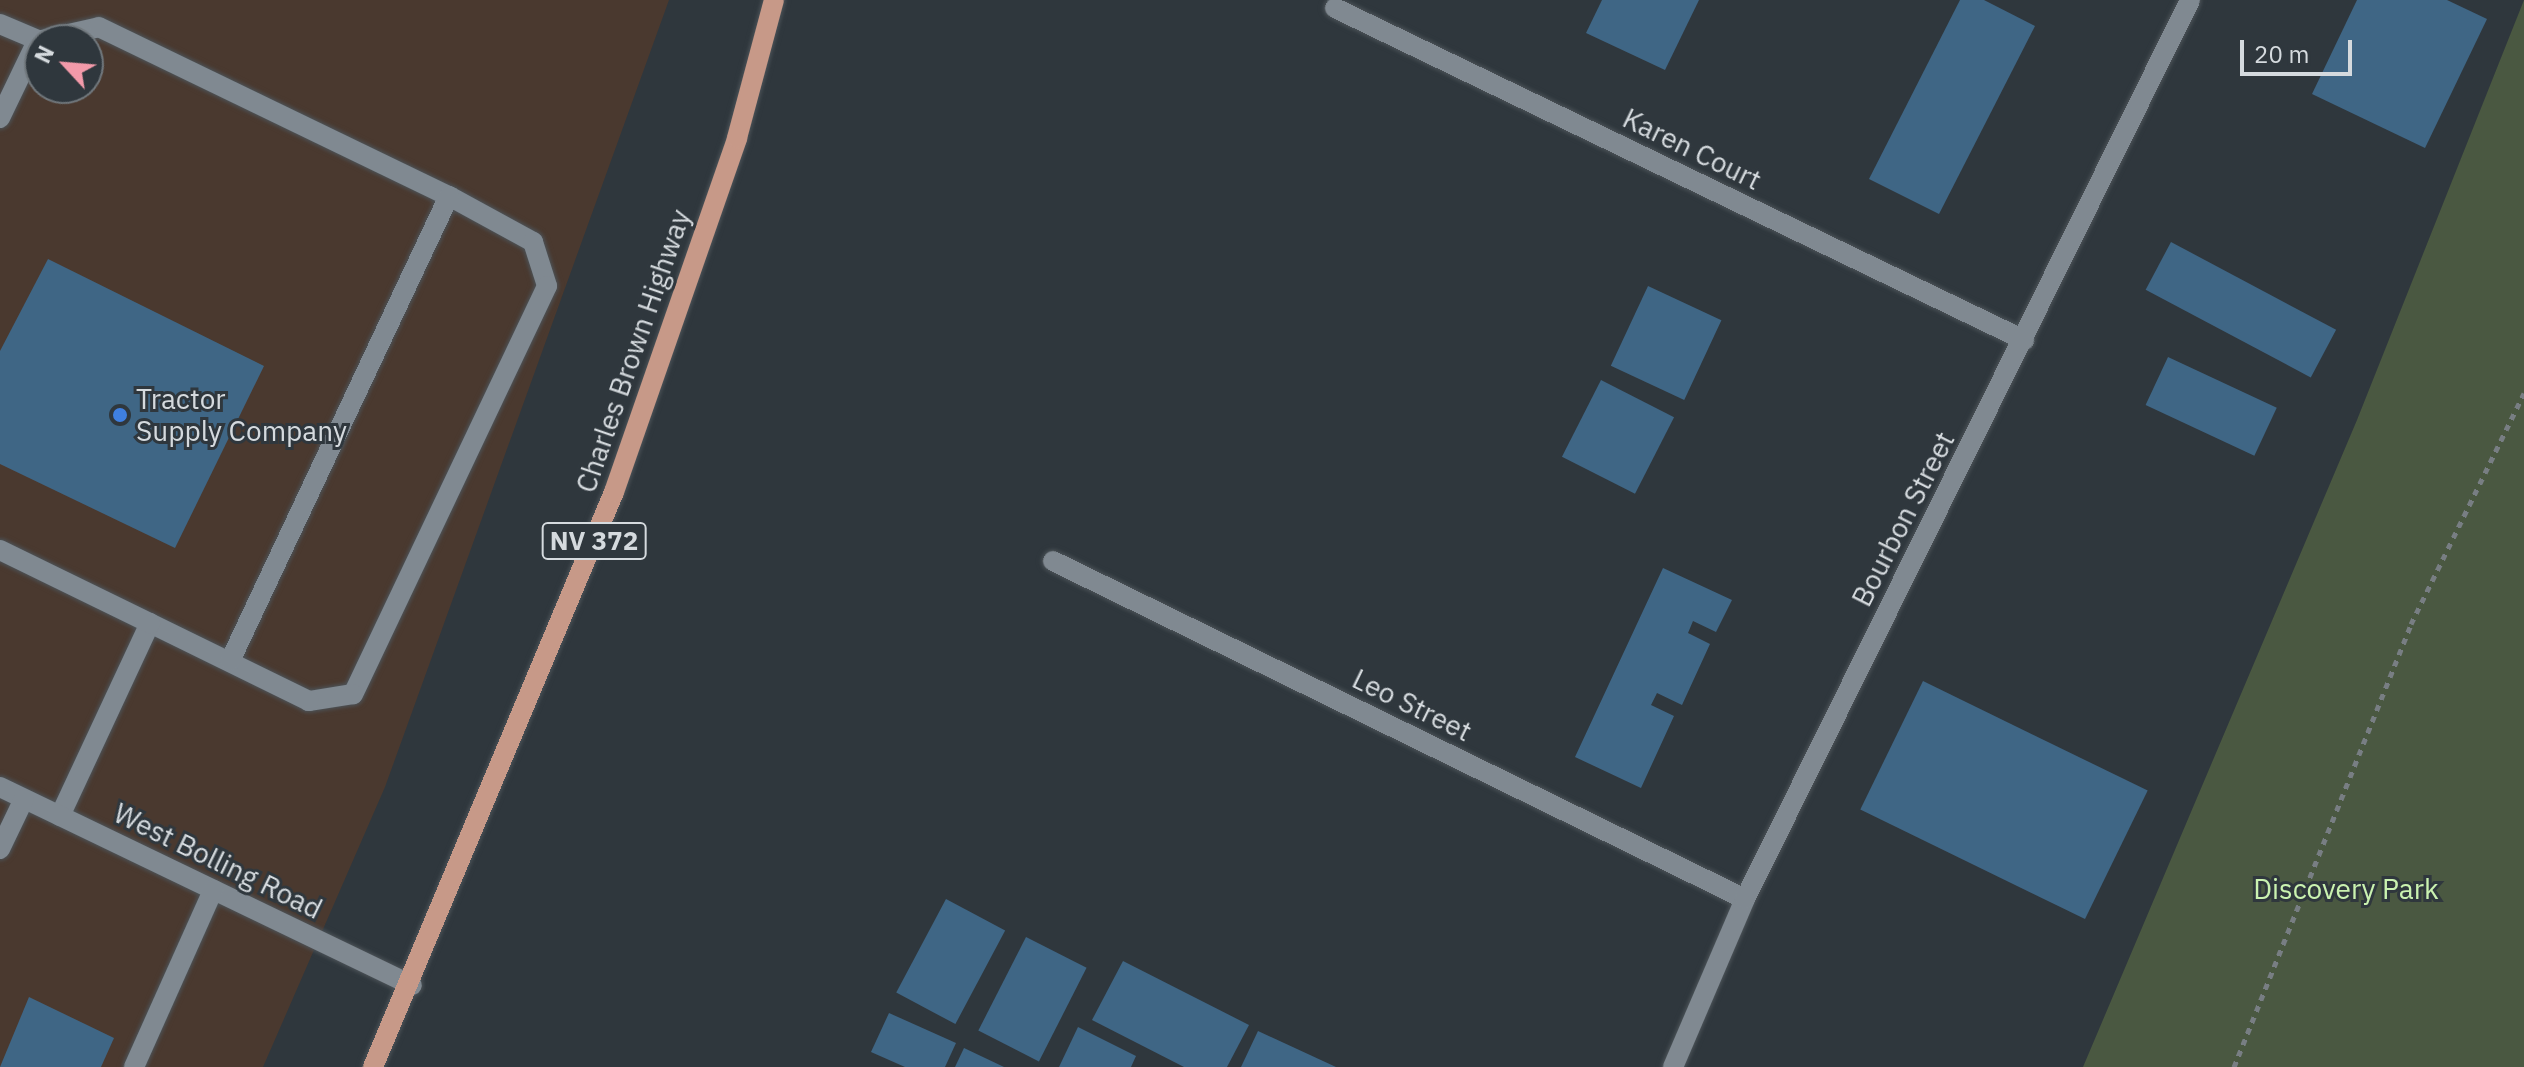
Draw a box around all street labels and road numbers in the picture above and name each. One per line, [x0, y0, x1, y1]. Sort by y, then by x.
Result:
street label: Karen Court [1617, 101, 1767, 197]
street label: Charles Brown Highway [569, 205, 697, 497]
street label: Bourbon Street [1845, 426, 1961, 612]
road number: NV 372 [540, 519, 648, 563]
street label: Leo Street [1347, 662, 1477, 748]
street label: West Bolling Road [108, 796, 328, 926]

